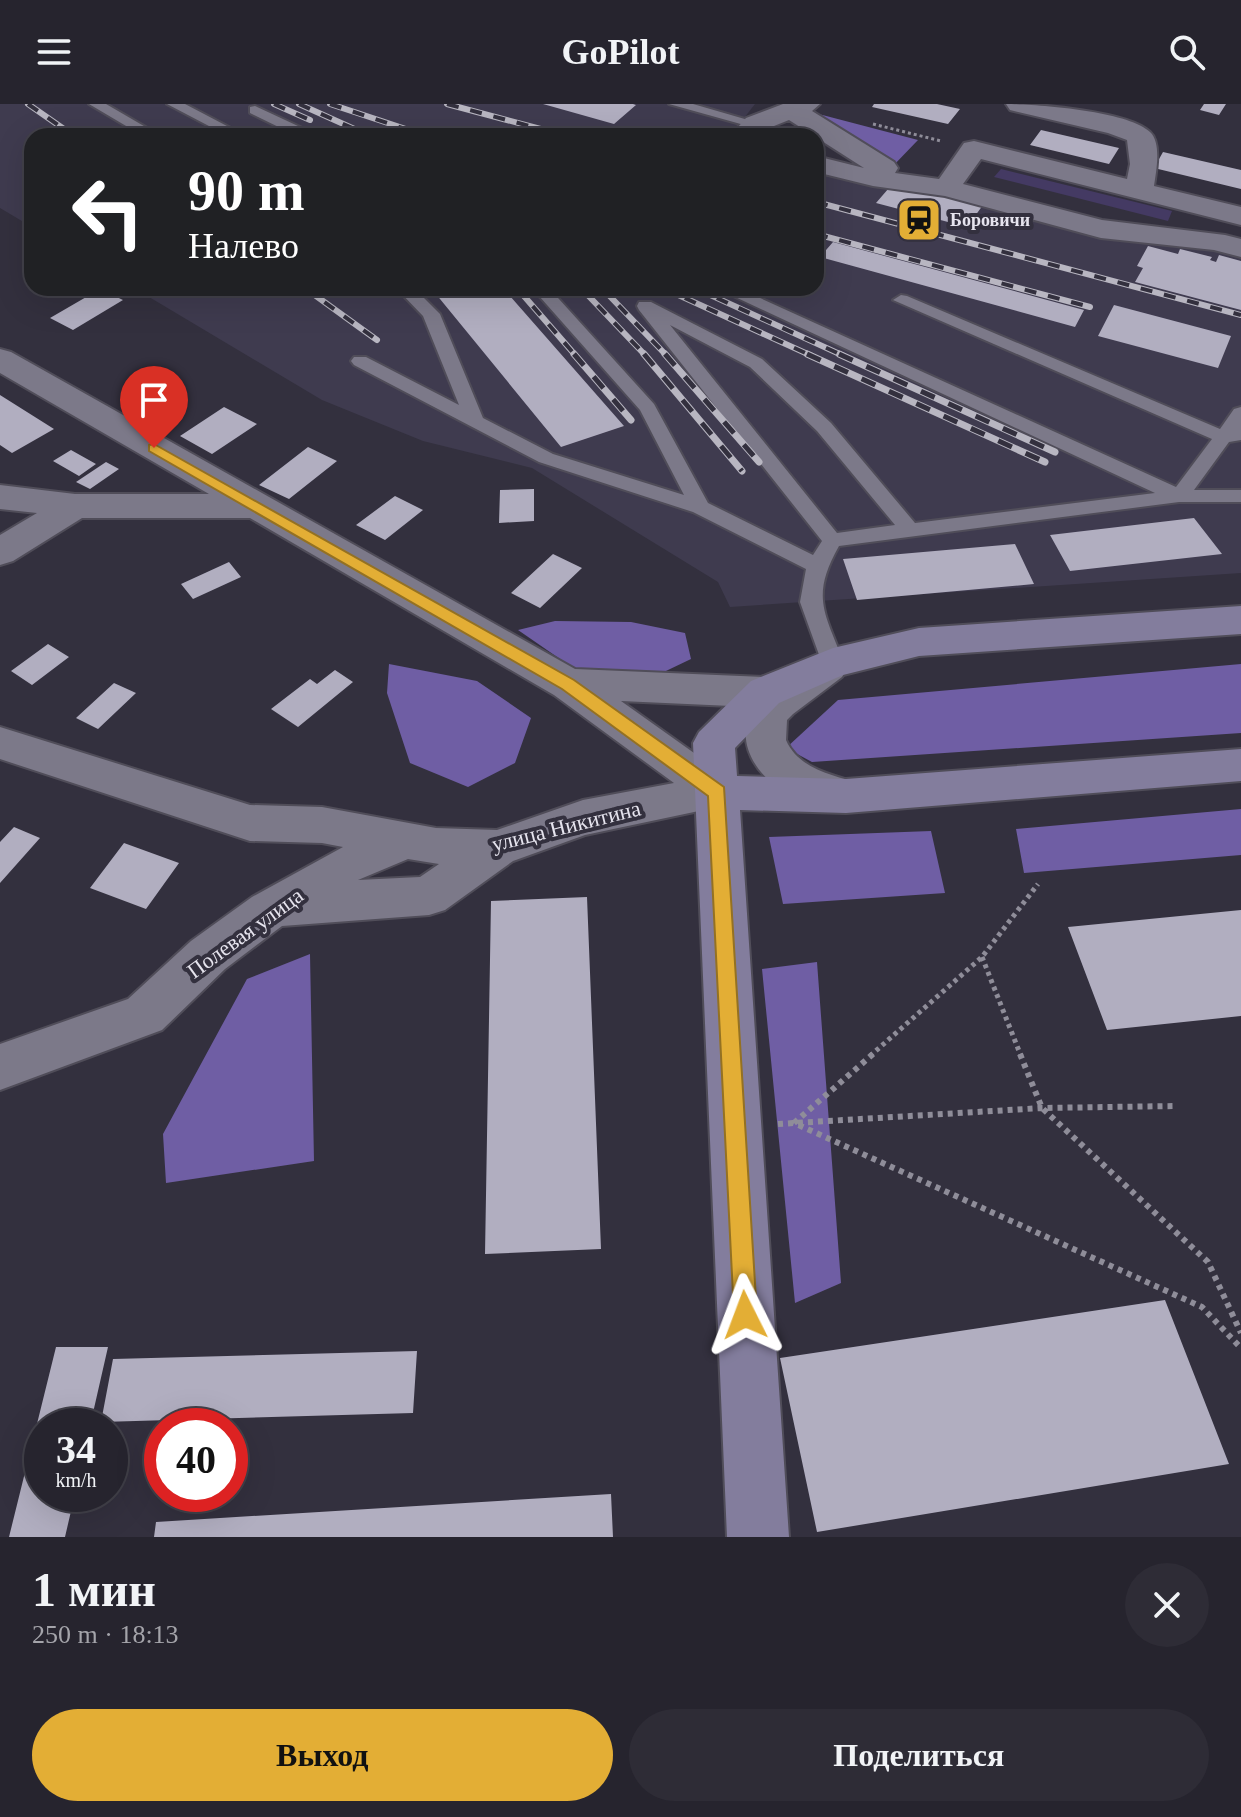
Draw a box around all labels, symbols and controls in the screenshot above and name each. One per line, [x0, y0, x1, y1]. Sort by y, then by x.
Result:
icon: menu [32, 30, 76, 74]
icon: search [1165, 30, 1209, 74]
text: GoPilot [562, 32, 679, 72]
icon: left [56, 160, 160, 264]
text: 90 m [188, 160, 305, 222]
station icon: Боровичи [895, 196, 943, 244]
place label: Боровичи [950, 210, 1030, 230]
text: Налево [188, 226, 299, 266]
pin [120, 366, 188, 448]
icon: arrive [132, 378, 176, 422]
street label: улица Никитина [489, 795, 643, 857]
street label: Полевая улица [182, 882, 308, 983]
position arrow [703, 1273, 787, 1357]
speed limit sign: 40 [144, 1408, 248, 1512]
text: 34 [56, 1427, 96, 1472]
text: km/h [55, 1469, 97, 1491]
text: 1 мин [32, 1563, 156, 1616]
button: close [1125, 1563, 1209, 1647]
text: 250 m · 18:13 [32, 1620, 179, 1649]
button: Выход [32, 1709, 613, 1801]
button: Поделиться [629, 1709, 1209, 1801]

